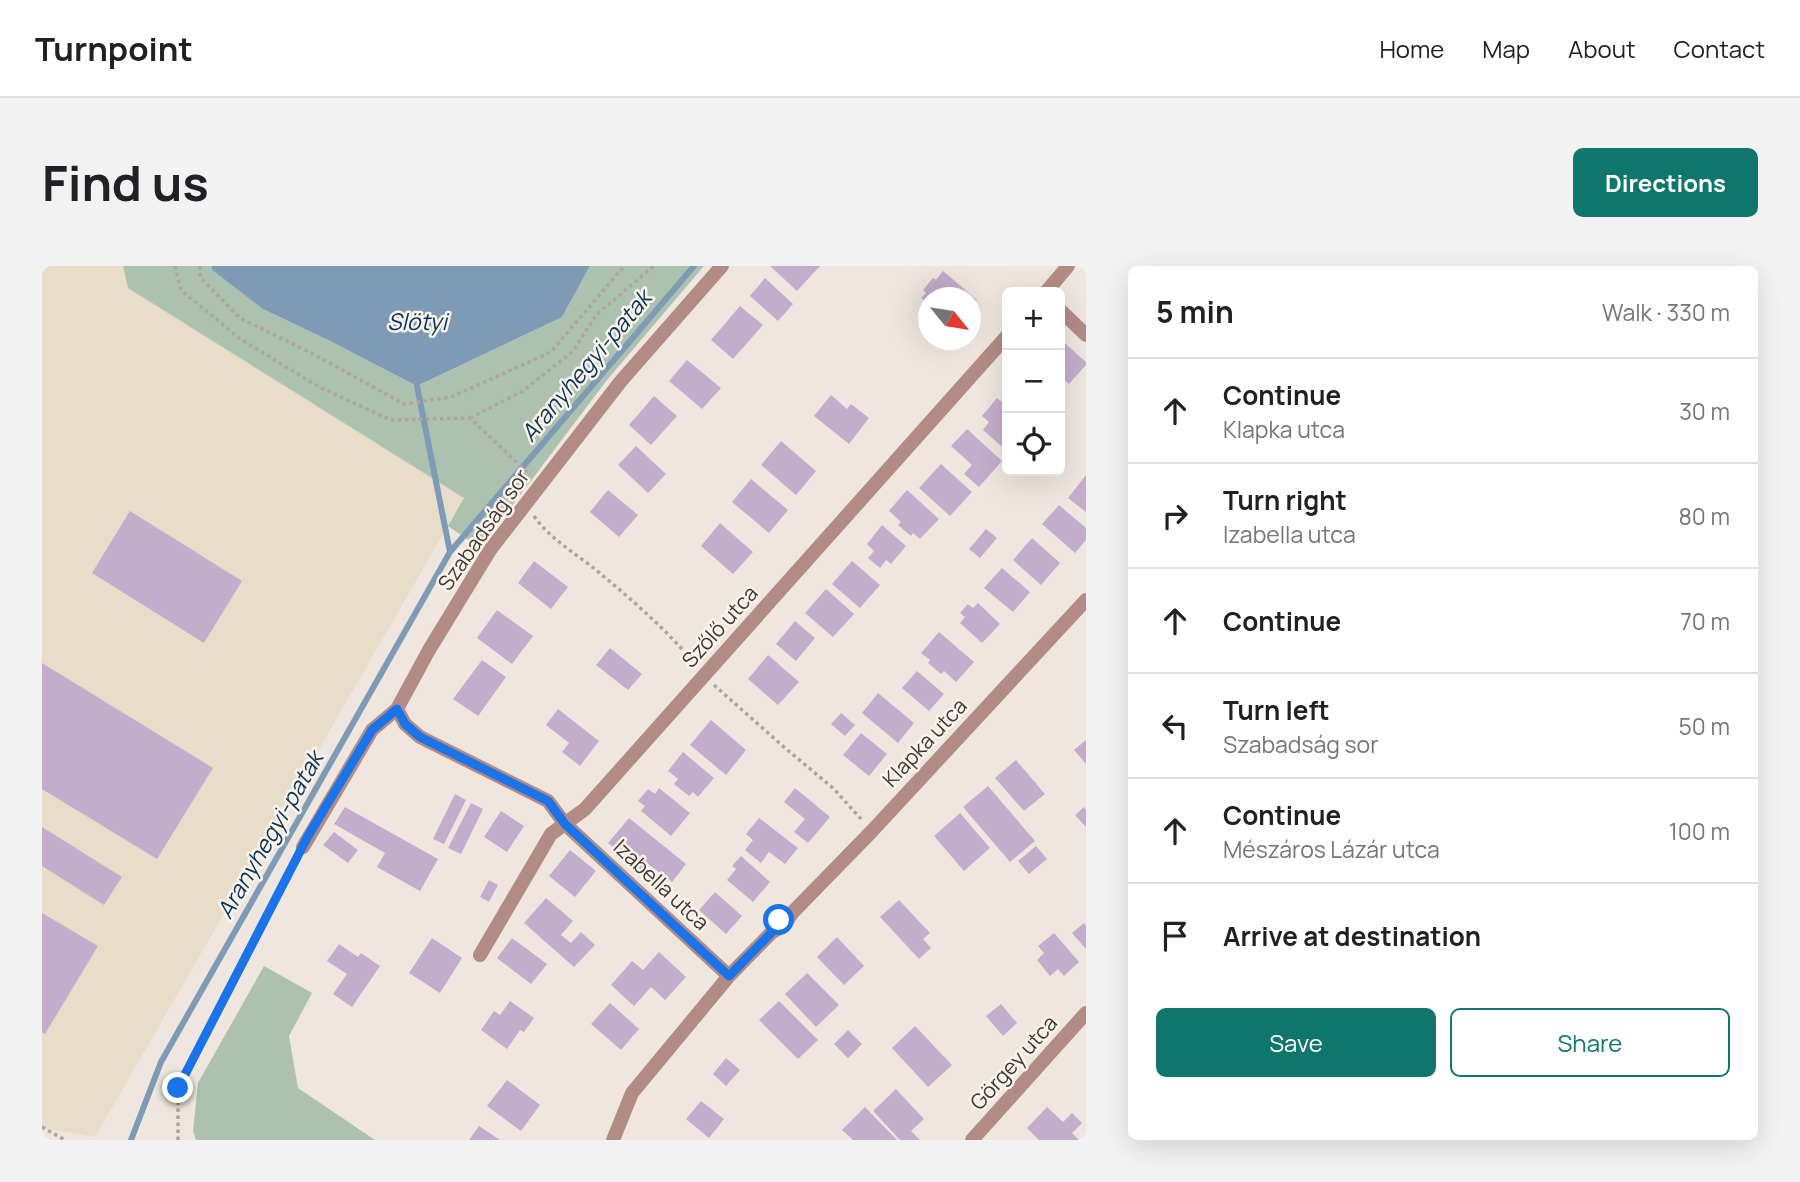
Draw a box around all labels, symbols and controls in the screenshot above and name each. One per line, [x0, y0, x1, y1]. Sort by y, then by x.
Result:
text: Turnpoint [35, 26, 193, 71]
text: Home [1379, 32, 1444, 65]
text: Map [1482, 32, 1530, 65]
text: About [1568, 32, 1636, 65]
text: Contact [1674, 32, 1765, 65]
button: Directions [1573, 148, 1758, 217]
text: Find us [42, 149, 209, 216]
water label: Aranyhegyi-patak [512, 280, 660, 448]
north arrow [918, 287, 981, 350]
map controls [1002, 287, 1065, 476]
button: + [1002, 287, 1065, 350]
text: 5 min [1156, 291, 1234, 332]
text: Walk · 330 m [1602, 296, 1730, 328]
water label: Slötyi [387, 305, 449, 337]
button: − [1002, 350, 1065, 413]
text: Continue [1223, 377, 1341, 413]
icon: ahead [1156, 392, 1194, 430]
text: 30 m [1679, 395, 1730, 427]
button: locate [1002, 413, 1065, 476]
text: Klapka utca [1223, 413, 1345, 445]
street label: Szabadság sor [431, 463, 536, 596]
text: Turn right [1223, 482, 1347, 518]
icon: right [1156, 497, 1194, 535]
text: 80 m [1679, 500, 1730, 532]
text: Izabella utca [1223, 518, 1356, 550]
street label: Szőlő utca [675, 579, 763, 673]
icon: ahead [1156, 602, 1194, 640]
text: Continue [1223, 603, 1341, 639]
text: 70 m [1680, 605, 1730, 637]
street label: Klapka utca [876, 692, 973, 793]
text: Turn left [1223, 692, 1330, 728]
icon: left [1156, 707, 1194, 745]
text: 50 m [1679, 710, 1730, 742]
text: Szabadság sor [1223, 728, 1379, 760]
water label: Aranyhegyi-patak [208, 742, 332, 924]
text: Continue [1223, 797, 1341, 833]
icon: ahead [1156, 812, 1194, 850]
text: 100 m [1669, 815, 1730, 847]
street label: Izabella utca [608, 833, 716, 936]
text: Mészáros Lázár utca [1223, 833, 1440, 865]
route start [763, 904, 794, 935]
icon: arrive [1156, 917, 1194, 955]
text: Arrive at destination [1223, 918, 1481, 954]
button: Save [1156, 1008, 1436, 1077]
button: Share [1450, 1008, 1730, 1077]
street label: Görgey utca [963, 1009, 1063, 1115]
route end [162, 1072, 193, 1103]

